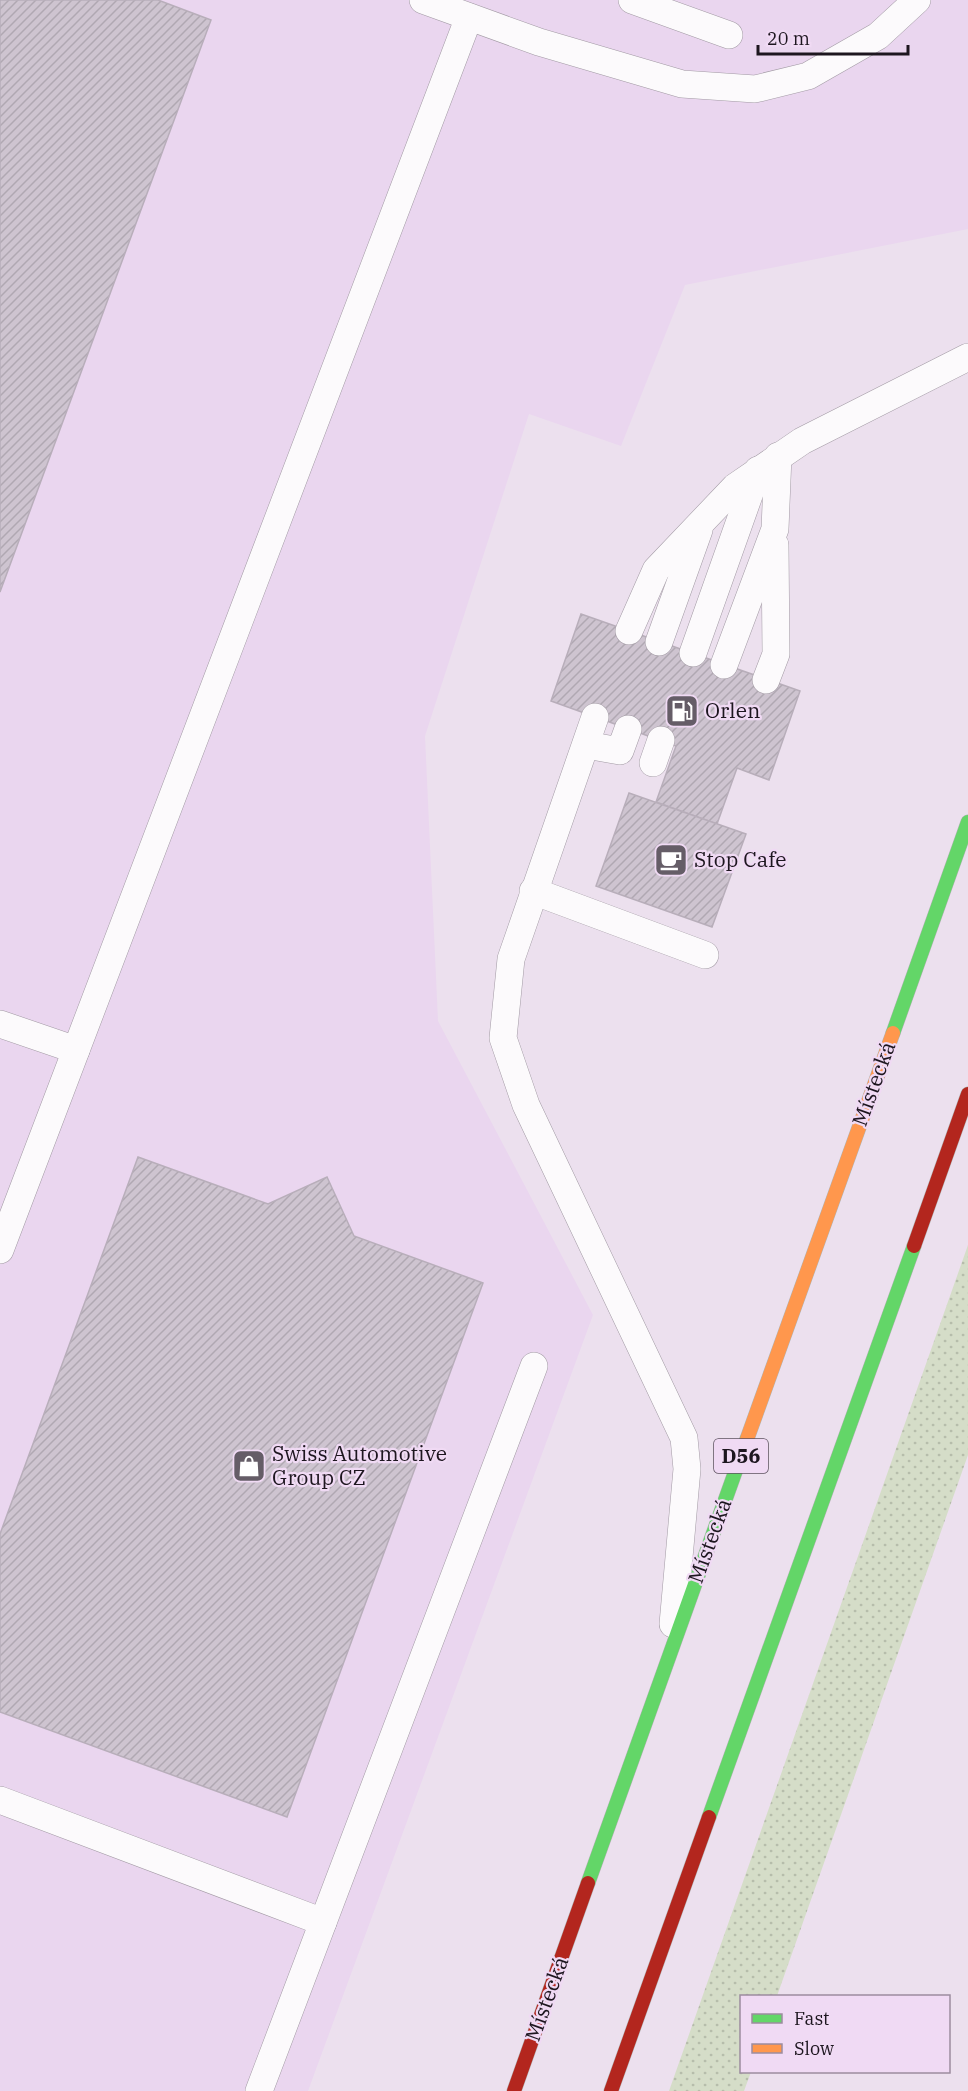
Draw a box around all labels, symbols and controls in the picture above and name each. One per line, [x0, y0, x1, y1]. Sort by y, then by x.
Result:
scale bar [758, 18, 908, 56]
text: 20 m [767, 27, 810, 50]
fuel station icon: Orlen [664, 693, 700, 729]
place label: Orlen [705, 696, 760, 724]
cafe icon: Stop Cafe [653, 842, 689, 878]
place label: Stop Cafe [694, 845, 786, 873]
street label: Místecká [845, 1037, 901, 1130]
place label: Swiss Automotive Group CZ [272, 1439, 447, 1491]
road number: D56 [714, 1439, 768, 1473]
shop icon: Swiss Automotive Group CZ [231, 1448, 267, 1484]
street label: Místecká [681, 1494, 737, 1587]
street label: Místecká [518, 1952, 574, 2045]
legend [740, 1995, 950, 2073]
text: Fast [794, 2007, 829, 2030]
text: Slow [794, 2037, 834, 2060]

